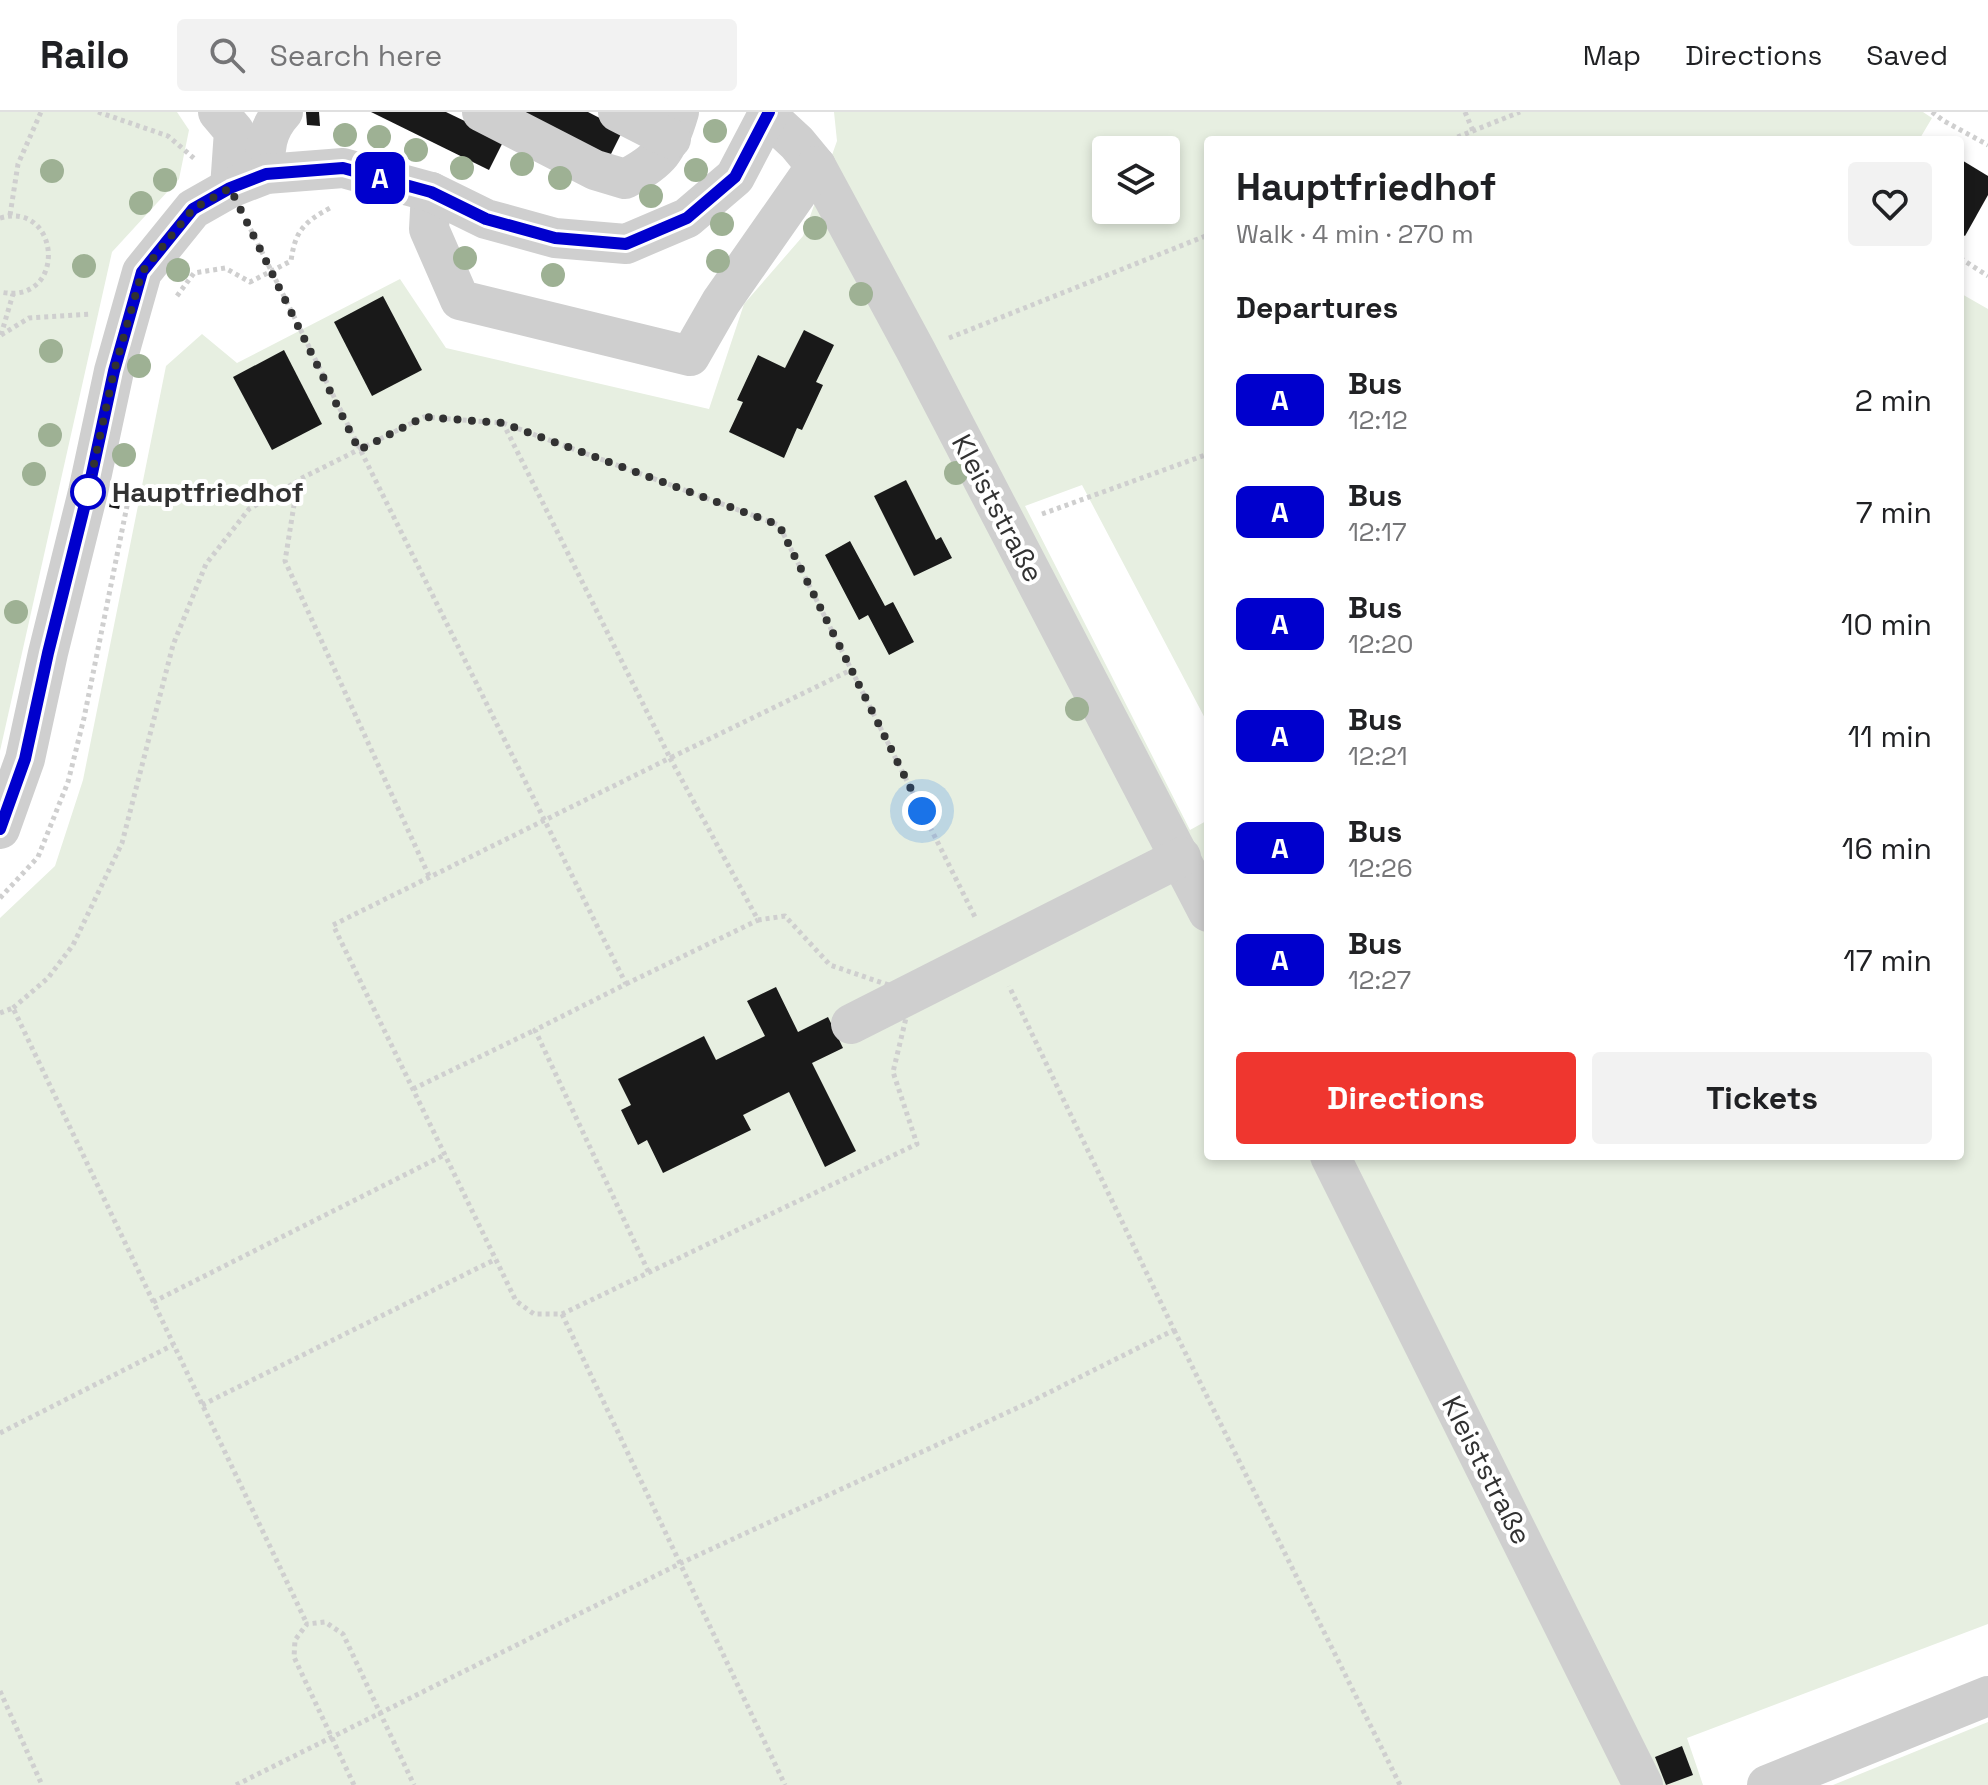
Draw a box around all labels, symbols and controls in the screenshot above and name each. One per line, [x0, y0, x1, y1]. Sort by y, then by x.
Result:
search box [177, 19, 737, 91]
text: Railo [40, 31, 129, 79]
icon: search [205, 33, 249, 77]
text: Search here [269, 36, 442, 75]
text: Map [1583, 37, 1641, 73]
text: Directions [1685, 37, 1822, 73]
text: Saved [1866, 37, 1948, 73]
map controls [1092, 136, 1180, 224]
button: layers [1092, 136, 1180, 224]
line badge: A [354, 152, 406, 204]
text: A [371, 160, 389, 196]
button: heart [1848, 162, 1932, 246]
text: Hauptfriedhof [1236, 163, 1496, 211]
text: Walk · 4 min · 270 m [1236, 217, 1474, 251]
text: Departures [1236, 288, 1398, 327]
text: Bus [1348, 364, 1402, 403]
text: 2 min [1855, 381, 1932, 420]
text: A [1271, 382, 1289, 418]
text: 12:12 [1348, 403, 1408, 437]
street label: Kleiststraße [944, 428, 1052, 588]
place label: Hauptfriedhof [112, 474, 304, 510]
marker: Hauptfriedhof [71, 475, 105, 509]
text: Bus [1348, 476, 1402, 515]
text: 7 min [1856, 493, 1932, 532]
text: A [1271, 494, 1289, 530]
text: 12:17 [1348, 515, 1407, 549]
text: Bus [1348, 588, 1402, 627]
text: 10 min [1841, 605, 1932, 644]
text: A [1271, 606, 1289, 642]
text: 12:20 [1348, 627, 1413, 661]
text: Bus [1348, 700, 1402, 739]
text: 11 min [1848, 717, 1932, 756]
text: A [1271, 718, 1289, 754]
text: 12:21 [1348, 739, 1408, 773]
your location [902, 791, 942, 831]
text: Bus [1348, 812, 1402, 851]
text: 16 min [1842, 829, 1932, 868]
text: A [1271, 830, 1289, 866]
text: 12:26 [1348, 851, 1413, 885]
text: Bus [1348, 924, 1402, 963]
text: 17 min [1843, 941, 1932, 980]
text: A [1271, 942, 1289, 978]
text: 12:27 [1348, 963, 1411, 997]
button: Directions [1236, 1052, 1576, 1144]
button: Tickets [1592, 1052, 1932, 1144]
street label: Kleiststraße [1434, 1389, 1540, 1551]

